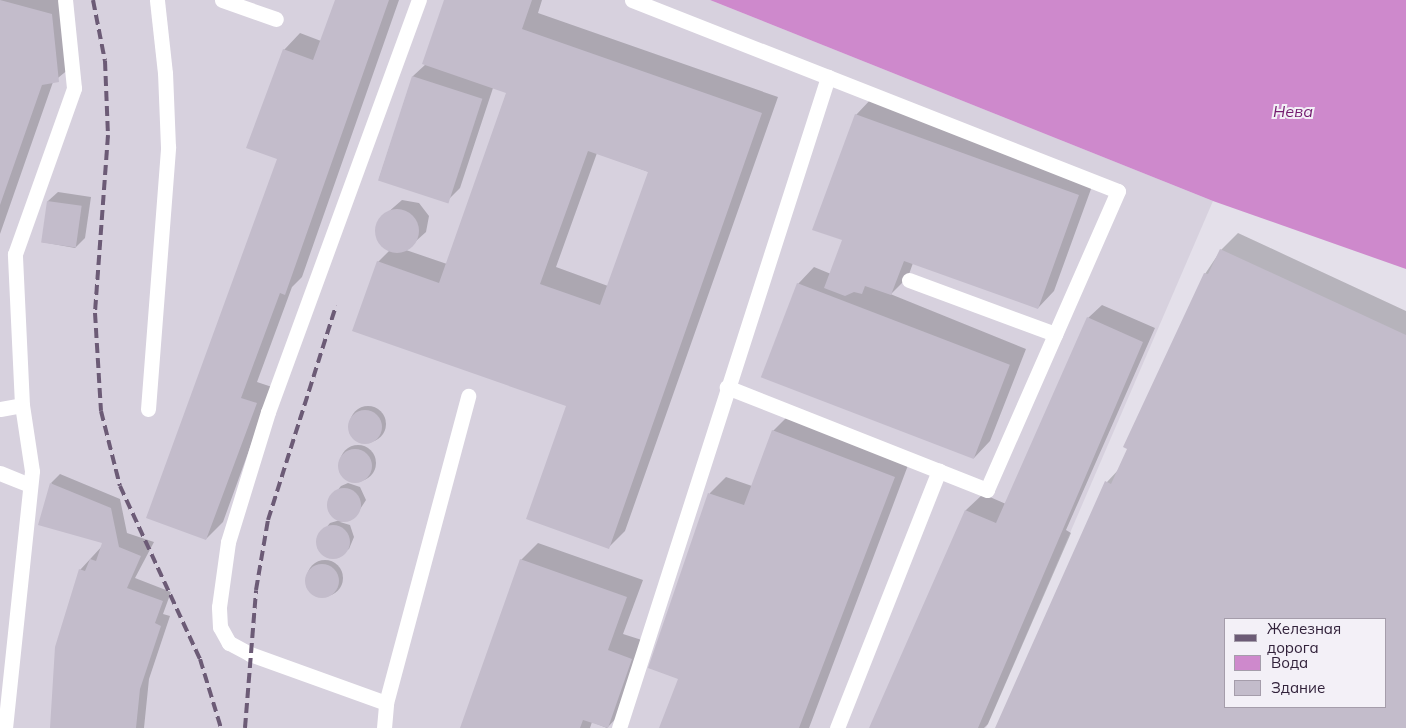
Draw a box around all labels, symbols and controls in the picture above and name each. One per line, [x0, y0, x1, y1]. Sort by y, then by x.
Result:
water label: Нева [1273, 101, 1313, 121]
legend [1224, 618, 1386, 708]
text: Железная дорога [1267, 619, 1341, 657]
text: Вода [1271, 653, 1308, 672]
text: Здание [1271, 678, 1325, 697]

